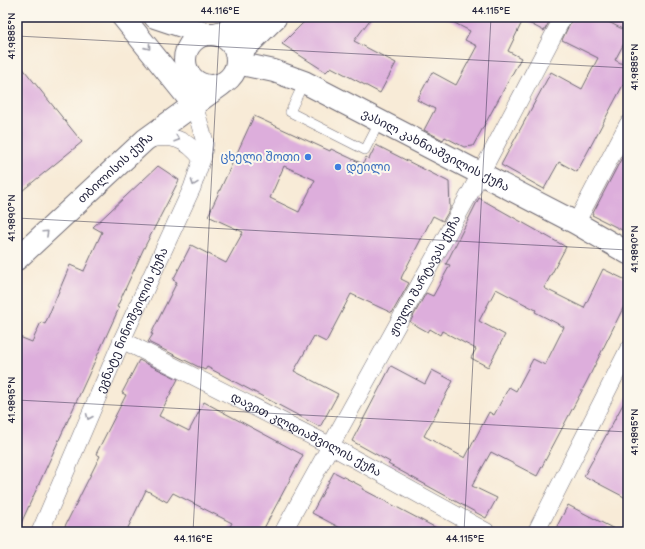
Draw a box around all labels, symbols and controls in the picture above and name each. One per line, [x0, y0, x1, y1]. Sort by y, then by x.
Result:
text: 44.116°E [201, 5, 240, 17]
text: 44.115°E [472, 5, 511, 17]
text: 41.9885°N [6, 12, 18, 60]
one-way arrow [144, 43, 151, 50]
text: 41.9885°N [629, 43, 641, 91]
street label: ვასილ კახნიაშვილის ქუჩა [359, 106, 512, 195]
street label: თბილისის ქუჩა [74, 129, 156, 206]
one-way arrow [173, 135, 180, 143]
place label: ცხელი შოთი [220, 150, 300, 165]
marker: ცხელი შოთი [303, 152, 313, 162]
place label: დეილი [346, 160, 390, 175]
marker: დეილი [333, 162, 343, 172]
one-way arrow [190, 179, 198, 186]
text: 41.9890°N [6, 194, 18, 242]
street label: ჟიული შარტავას ქუჩა [385, 212, 464, 338]
text: 41.9890°N [629, 225, 641, 273]
one-way arrow [41, 231, 48, 238]
street label: ეგნატე ნინოშვილის ქუჩა [93, 245, 171, 395]
text: 41.9895°N [6, 376, 18, 424]
street label: დავით კლდიაშვილის ქუჩა [228, 389, 384, 480]
text: 41.9895°N [629, 408, 641, 456]
one-way arrow [86, 413, 94, 420]
text: 44.116°E [174, 533, 213, 545]
text: 44.115°E [446, 533, 485, 545]

